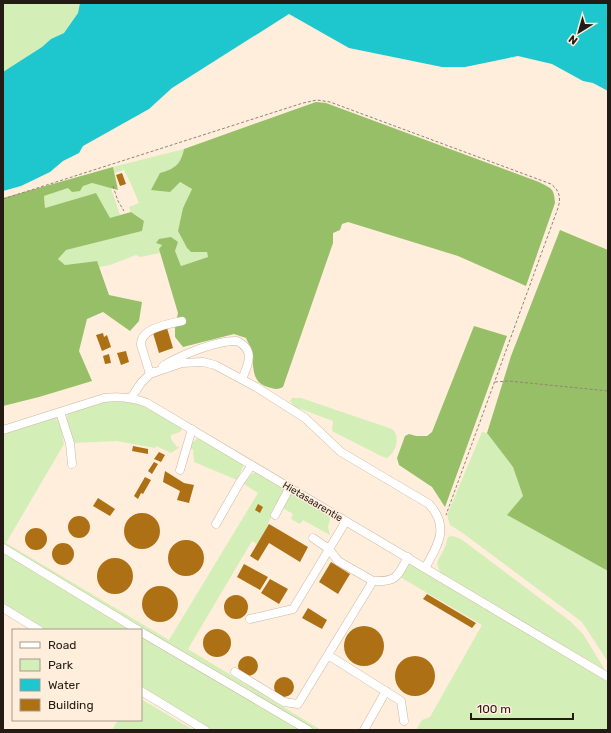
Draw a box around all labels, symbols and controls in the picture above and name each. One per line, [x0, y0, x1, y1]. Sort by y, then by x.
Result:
north arrow [559, 12, 599, 52]
text: N [566, 32, 580, 47]
street label: Hietasaarentie [280, 479, 345, 525]
legend [12, 629, 142, 721]
text: Road [48, 638, 76, 652]
text: Park [48, 658, 74, 672]
text: Water [48, 678, 80, 692]
scale bar [471, 695, 573, 721]
text: Building [48, 698, 94, 712]
text: 100 m [477, 702, 511, 716]

